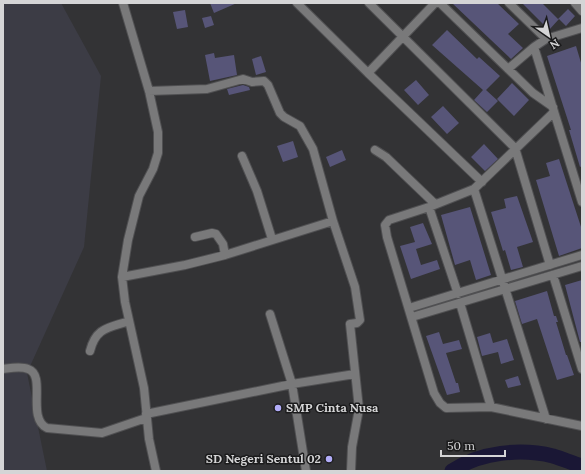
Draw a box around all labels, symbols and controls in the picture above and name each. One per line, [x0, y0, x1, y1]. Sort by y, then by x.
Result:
north arrow [529, 16, 569, 56]
text: N [547, 36, 562, 53]
place label: SMP Cinta Nusa [286, 400, 379, 415]
marker: SMP Cinta Nusa [273, 403, 283, 413]
scale bar [441, 432, 505, 458]
text: 50 m [447, 438, 475, 453]
place label: SD Negeri Sentul 02 [206, 451, 321, 466]
marker: SD Negeri Sentul 02 [324, 454, 334, 464]

